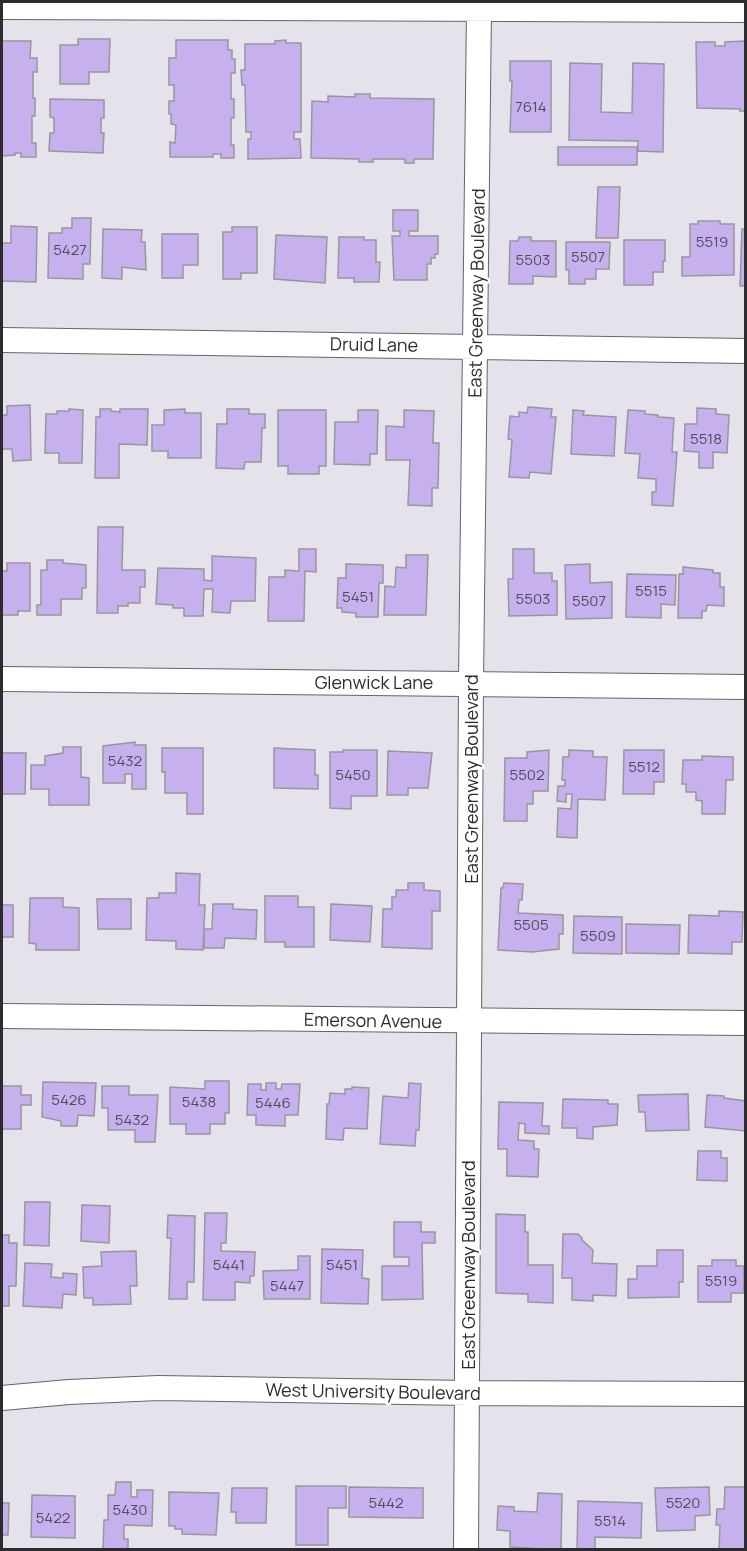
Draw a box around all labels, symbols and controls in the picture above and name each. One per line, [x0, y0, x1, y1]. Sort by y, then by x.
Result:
house number: 7614 [515, 96, 547, 117]
street label: East Greenway Boulevard [462, 188, 490, 398]
house number: 5519 [696, 231, 728, 252]
house number: 5427 [53, 239, 87, 260]
house number: 5507 [571, 246, 605, 267]
house number: 5503 [516, 249, 550, 270]
street label: Druid Lane [330, 331, 418, 357]
house number: 5518 [690, 428, 722, 449]
house number: 5515 [635, 580, 667, 601]
house number: 5451 [342, 586, 374, 607]
house number: 5503 [516, 588, 550, 609]
house number: 5507 [572, 590, 606, 611]
street label: Glenwick Lane [315, 670, 433, 694]
street label: East Greenway Boulevard [459, 674, 483, 884]
house number: 5432 [108, 750, 142, 771]
house number: 5512 [628, 756, 660, 777]
house number: 5450 [335, 764, 371, 785]
house number: 5502 [509, 764, 545, 785]
house number: 5505 [513, 914, 549, 935]
house number: 5509 [580, 925, 616, 946]
street label: Emerson Avenue [304, 1007, 442, 1033]
house number: 5426 [51, 1089, 87, 1110]
house number: 5438 [182, 1091, 216, 1112]
house number: 5446 [255, 1092, 291, 1113]
house number: 5432 [115, 1109, 149, 1130]
street label: East Greenway Boulevard [456, 1160, 480, 1370]
house number: 5441 [213, 1254, 245, 1275]
house number: 5451 [326, 1254, 358, 1275]
house number: 5519 [705, 1270, 737, 1291]
house number: 5447 [270, 1275, 304, 1296]
street label: West University Boulevard [265, 1377, 481, 1405]
house number: 5442 [368, 1492, 404, 1513]
house number: 5520 [666, 1492, 700, 1513]
house number: 5430 [113, 1499, 147, 1520]
house number: 5422 [36, 1507, 70, 1528]
house number: 5514 [594, 1510, 626, 1531]

